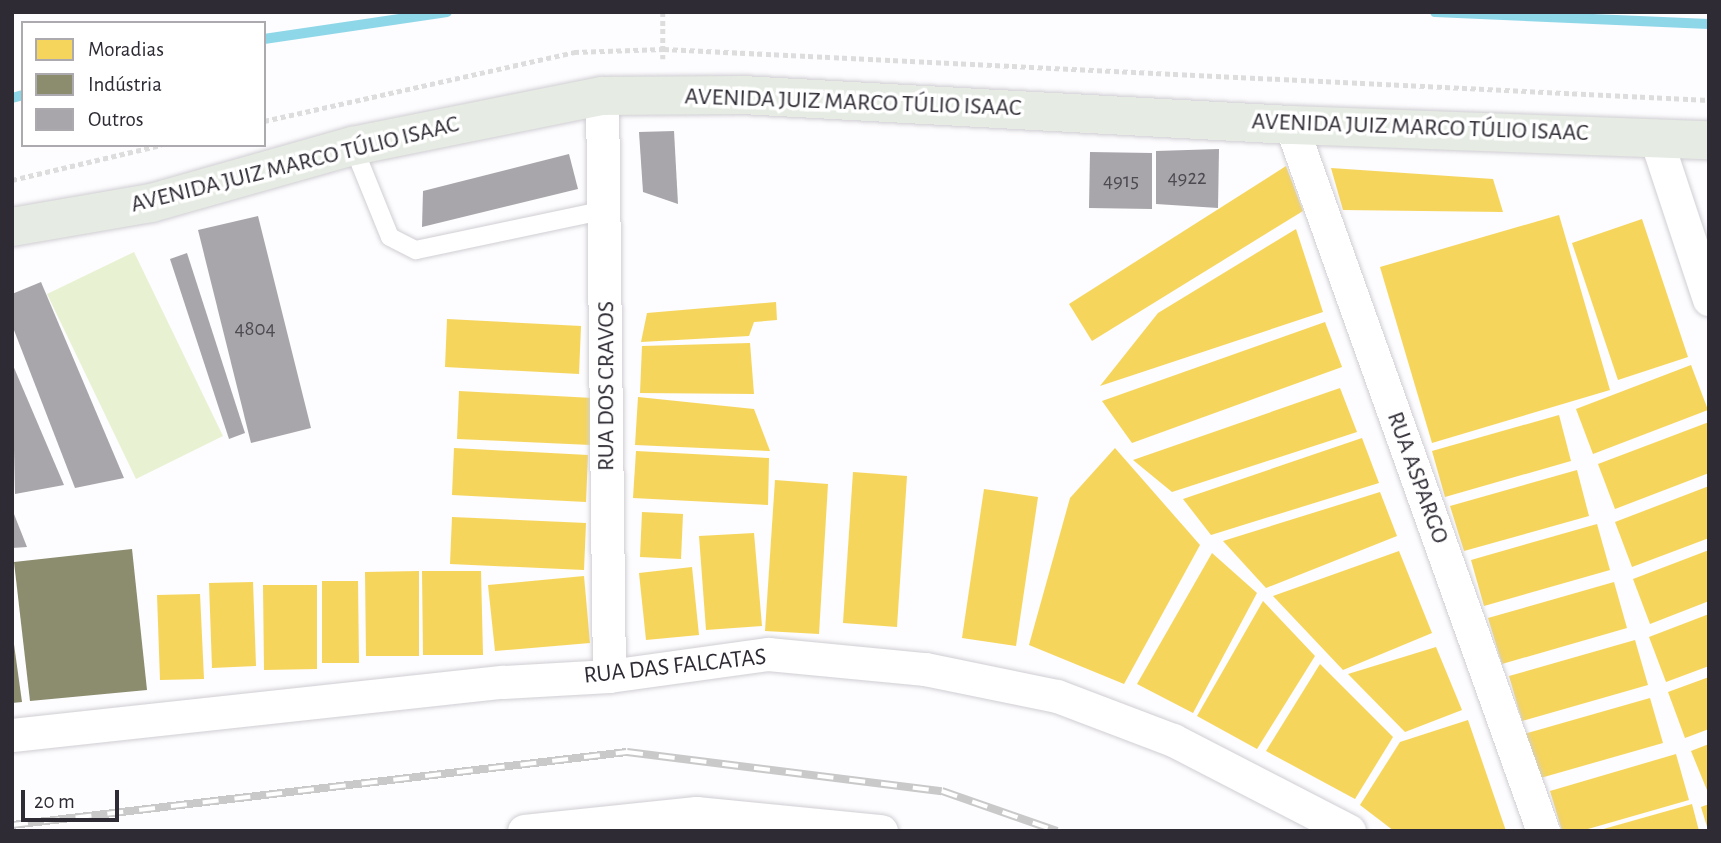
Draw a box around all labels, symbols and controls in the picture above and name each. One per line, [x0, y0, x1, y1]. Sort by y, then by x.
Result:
legend [21, 21, 266, 147]
text: Moradias [88, 39, 164, 60]
text: Indústria [88, 74, 162, 95]
street label: AVENIDA JUIZ MARCO TÚLIO ISAAC [684, 83, 1022, 123]
street label: AVENIDA JUIZ MARCO TÚLIO ISAAC [1251, 108, 1589, 148]
text: Outros [88, 109, 144, 130]
street label: AVENIDA JUIZ MARCO TÚLIO ISAAC [128, 110, 462, 220]
house number: 4922 [1167, 165, 1207, 191]
house number: 4915 [1103, 168, 1139, 194]
street label: RUA DOS CRAVOS [593, 301, 621, 471]
house number: 4804 [234, 316, 276, 342]
street label: RUA ASPARGO [1380, 408, 1454, 548]
street label: RUA DAS FALCATAS [582, 643, 768, 691]
scale bar [24, 776, 122, 820]
text: 20 m [34, 791, 75, 812]

